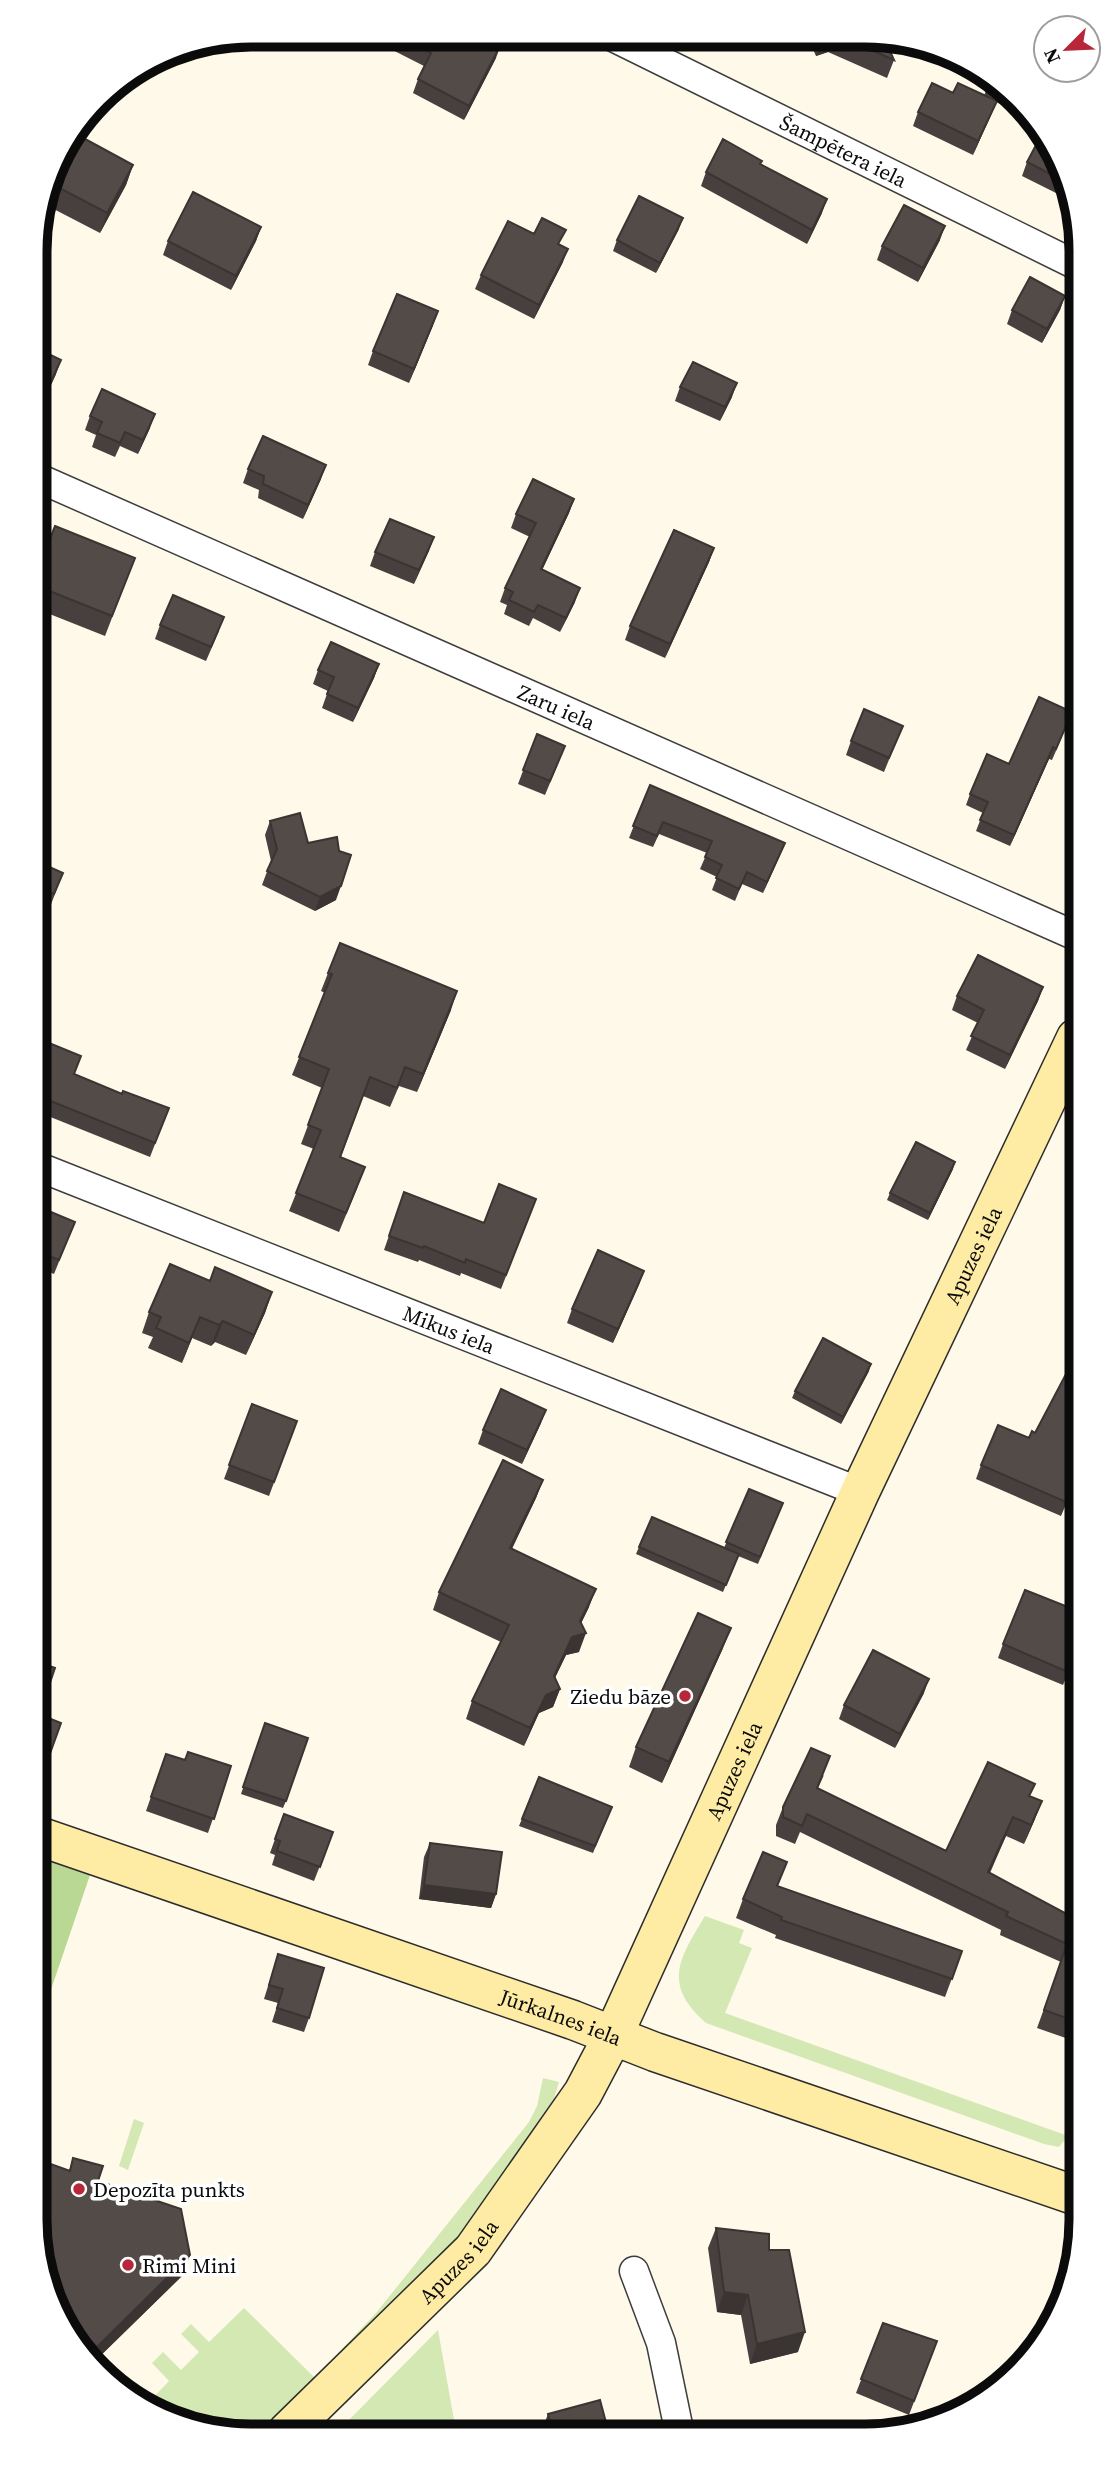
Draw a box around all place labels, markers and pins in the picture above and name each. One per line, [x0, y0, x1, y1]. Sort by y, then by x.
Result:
place label: Ziedu bāze [571, 1682, 671, 1711]
marker: Ziedu bāze [677, 1688, 693, 1704]
place label: Depozīta punkts [93, 2175, 245, 2204]
marker: Depozīta punkts [71, 2181, 87, 2197]
place label: Rimi Mini [142, 2251, 236, 2280]
marker: Rimi Mini [120, 2257, 136, 2273]

